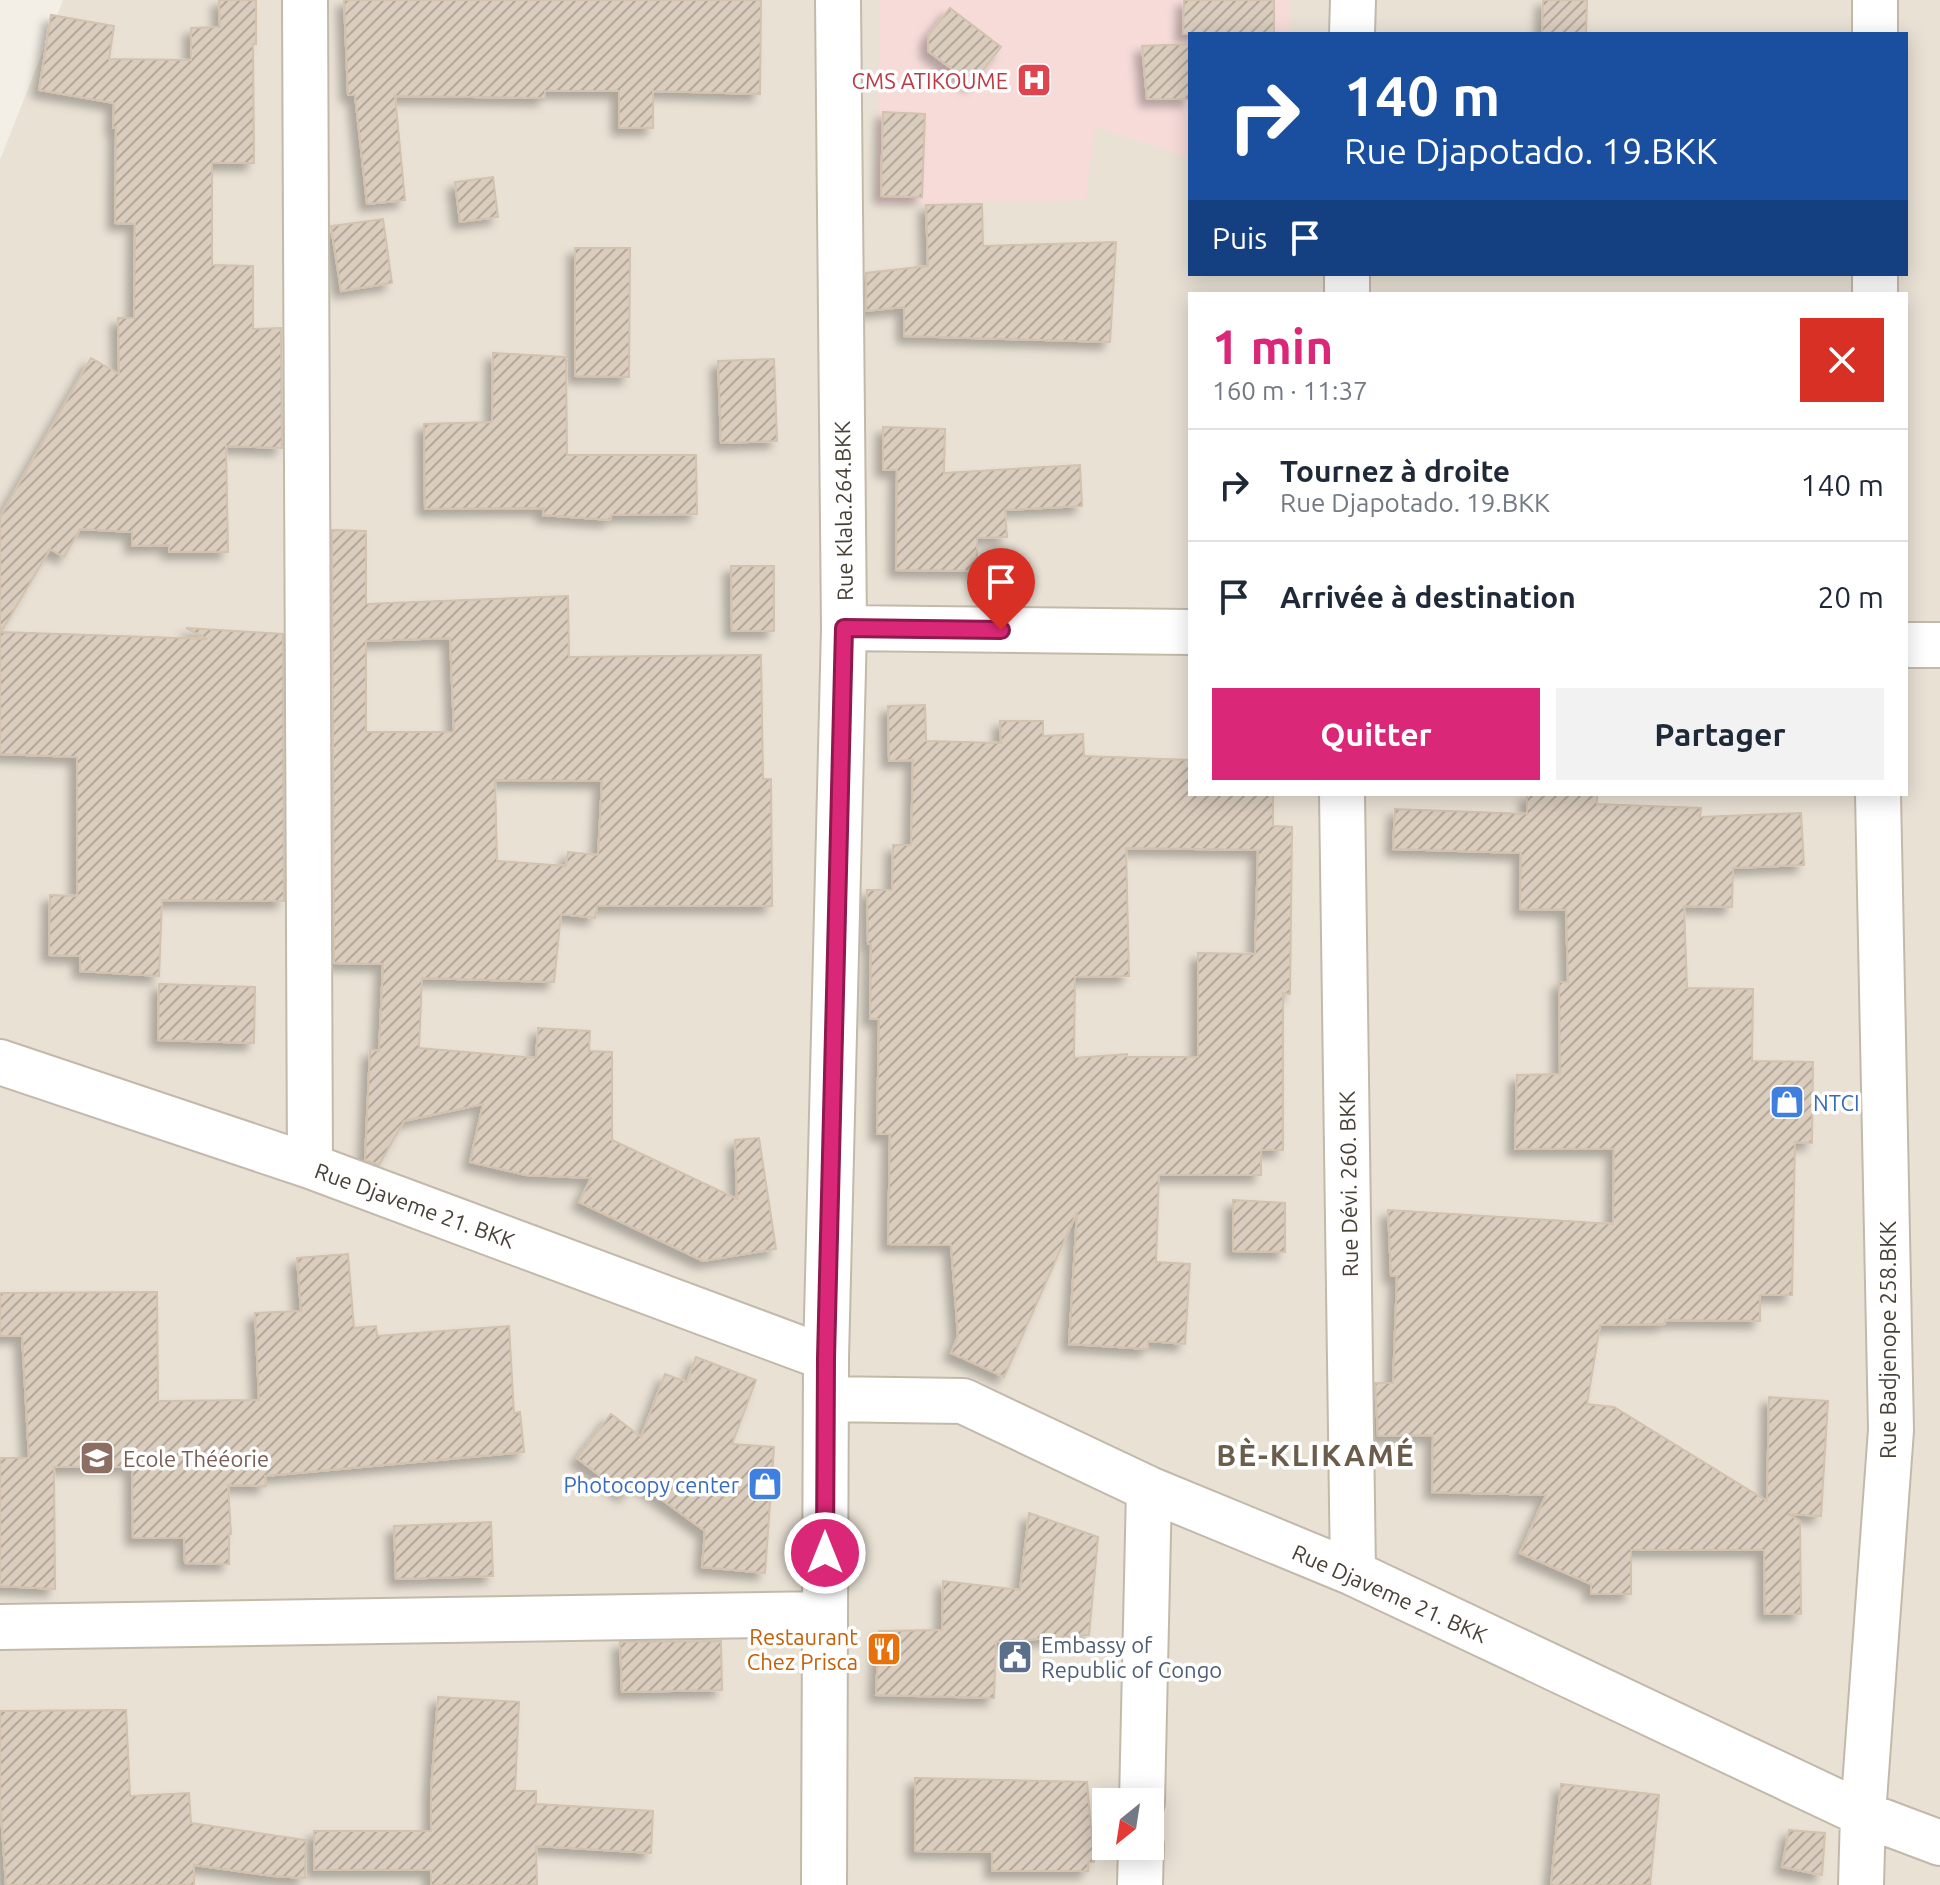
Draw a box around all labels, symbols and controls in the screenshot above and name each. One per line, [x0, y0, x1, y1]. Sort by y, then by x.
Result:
hospital icon: CMS ATIKOUME [1015, 61, 1053, 99]
icon: right [1212, 64, 1316, 168]
text: 140 m [1344, 64, 1500, 127]
place label: CMS ATIKOUME [852, 68, 1008, 93]
text: Rue Djapotado. 19.BKK [1344, 130, 1718, 171]
icon: arrive [1283, 216, 1327, 260]
text: Puis [1212, 221, 1267, 255]
button: close [1800, 318, 1884, 402]
text: 1 min [1212, 319, 1333, 373]
text: 160 m · 11:37 [1212, 376, 1368, 405]
street label: Rue Klala.264.BKK [829, 420, 857, 601]
text: Tournez à droite [1280, 454, 1510, 488]
icon: right [1212, 463, 1256, 507]
text: 140 m [1800, 468, 1884, 502]
text: Rue Djapotado. 19.BKK [1280, 488, 1550, 517]
pin [967, 548, 1035, 630]
icon: arrive [979, 560, 1023, 604]
icon: arrive [1212, 575, 1256, 619]
text: Arrivée à destination [1280, 580, 1576, 614]
text: 20 m [1817, 580, 1884, 614]
button: Quitter [1212, 688, 1540, 780]
button: Partager [1556, 688, 1884, 780]
shop icon: NTCI [1768, 1083, 1806, 1121]
street label: Rue Dévi. 260. BKK [1334, 1090, 1362, 1277]
place label: NTCI [1813, 1090, 1860, 1115]
street label: Rue Djaveme 21. BKK [312, 1157, 519, 1253]
street label: Rue Badjenope 258.BKK [1875, 1220, 1900, 1459]
district label: BÈ-KLIKAMÉ [1216, 1437, 1416, 1472]
school or university icon: Ecole Thééorie [78, 1439, 116, 1477]
place label: Ecole Thééorie [123, 1446, 269, 1471]
shop icon: Photocopy center [746, 1465, 784, 1503]
place label: Photocopy center [563, 1472, 740, 1497]
position arrow [783, 1511, 867, 1595]
street label: Rue Djaveme 21. BKK [1289, 1539, 1492, 1648]
place label: Restaurant Chez Prisca [747, 1624, 858, 1674]
restaurant icon: Restaurant Chez Prisca [865, 1630, 903, 1668]
place label: Embassy of Republic of Congo [1041, 1632, 1222, 1682]
public building icon: Embassy of Republic of Congo [996, 1638, 1034, 1676]
north arrow [1092, 1788, 1164, 1860]
map controls [1092, 1788, 1164, 1860]

